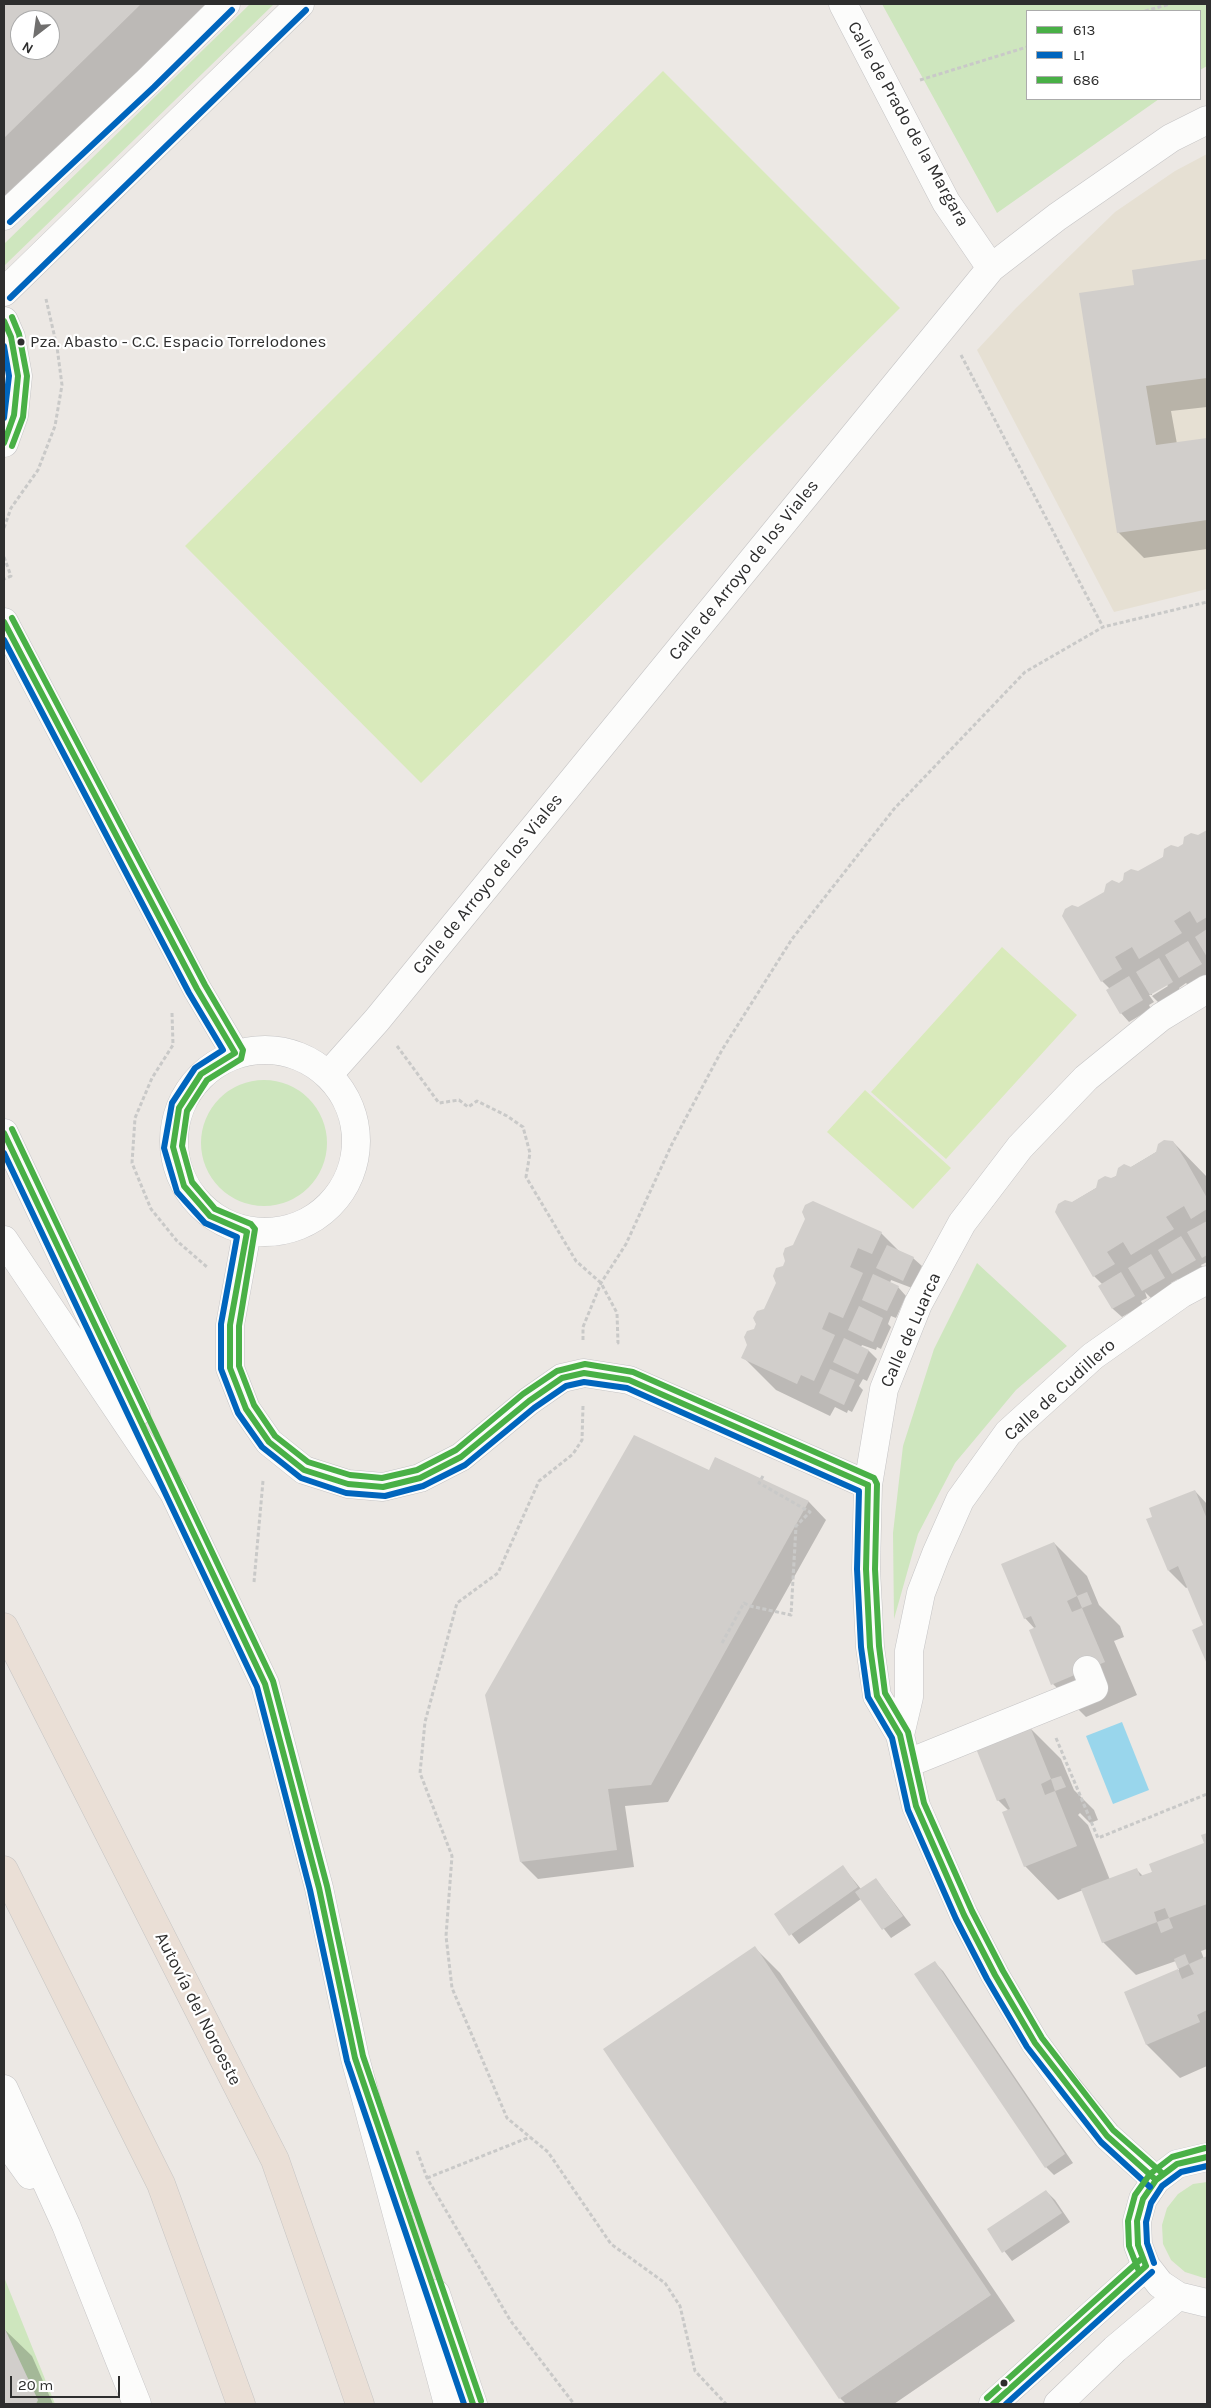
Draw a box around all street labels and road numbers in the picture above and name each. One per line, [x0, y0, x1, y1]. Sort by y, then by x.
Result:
street label: Calle de Prado de la Margara [843, 18, 973, 230]
street label: Calle de Arroyo de los Viales [664, 475, 824, 665]
street label: Calle de Arroyo de los Viales [408, 789, 568, 979]
street label: Calle de Luarca [876, 1269, 946, 1391]
street label: Calle de Cudillero [1000, 1334, 1120, 1446]
street label: Autovía del Noroeste [150, 1929, 246, 2089]

